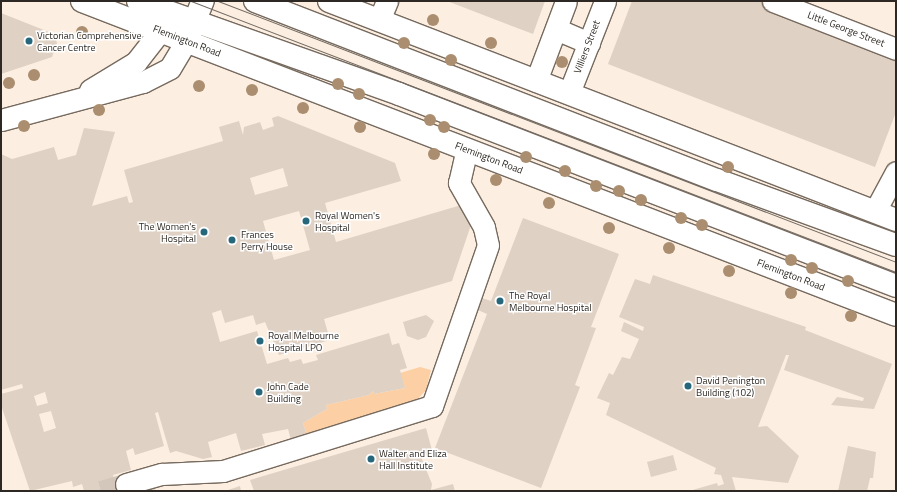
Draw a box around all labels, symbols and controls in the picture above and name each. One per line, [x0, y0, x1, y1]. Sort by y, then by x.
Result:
street label: Little George Street [806, 9, 886, 49]
street label: Villiers Street [571, 19, 603, 75]
street label: Flemington Road [151, 23, 223, 59]
place label: Victorian Comprehensive Cancer Centre [37, 29, 141, 52]
marker: Victorian Comprehensive Cancer Centre [24, 36, 34, 46]
street label: Flemington Road [453, 140, 525, 176]
place label: Royal Women's Hospital [315, 209, 380, 232]
marker: Royal Women's Hospital [300, 215, 312, 227]
place label: The Women's Hospital [139, 220, 196, 244]
marker: The Women's Hospital [199, 227, 209, 237]
place label: Frances Perry House [241, 228, 293, 252]
marker: Frances Perry House [226, 234, 238, 246]
street label: Flemington Road [755, 257, 827, 293]
place label: The Royal Melbourne Hospital [509, 289, 592, 312]
marker: The Royal Melbourne Hospital [494, 295, 506, 307]
place label: Royal Melbourne Hospital LPO [268, 329, 339, 352]
marker: Royal Melbourne Hospital LPO [255, 336, 265, 346]
place label: David Penington Building (102) [696, 374, 765, 398]
place label: John Cade Building [267, 380, 309, 404]
marker: David Penington Building (102) [683, 381, 693, 391]
marker: John Cade Building [254, 387, 264, 397]
place label: Walter and Eliza Hall Institute [379, 447, 447, 470]
marker: Walter and Eliza Hall Institute [366, 454, 376, 464]

